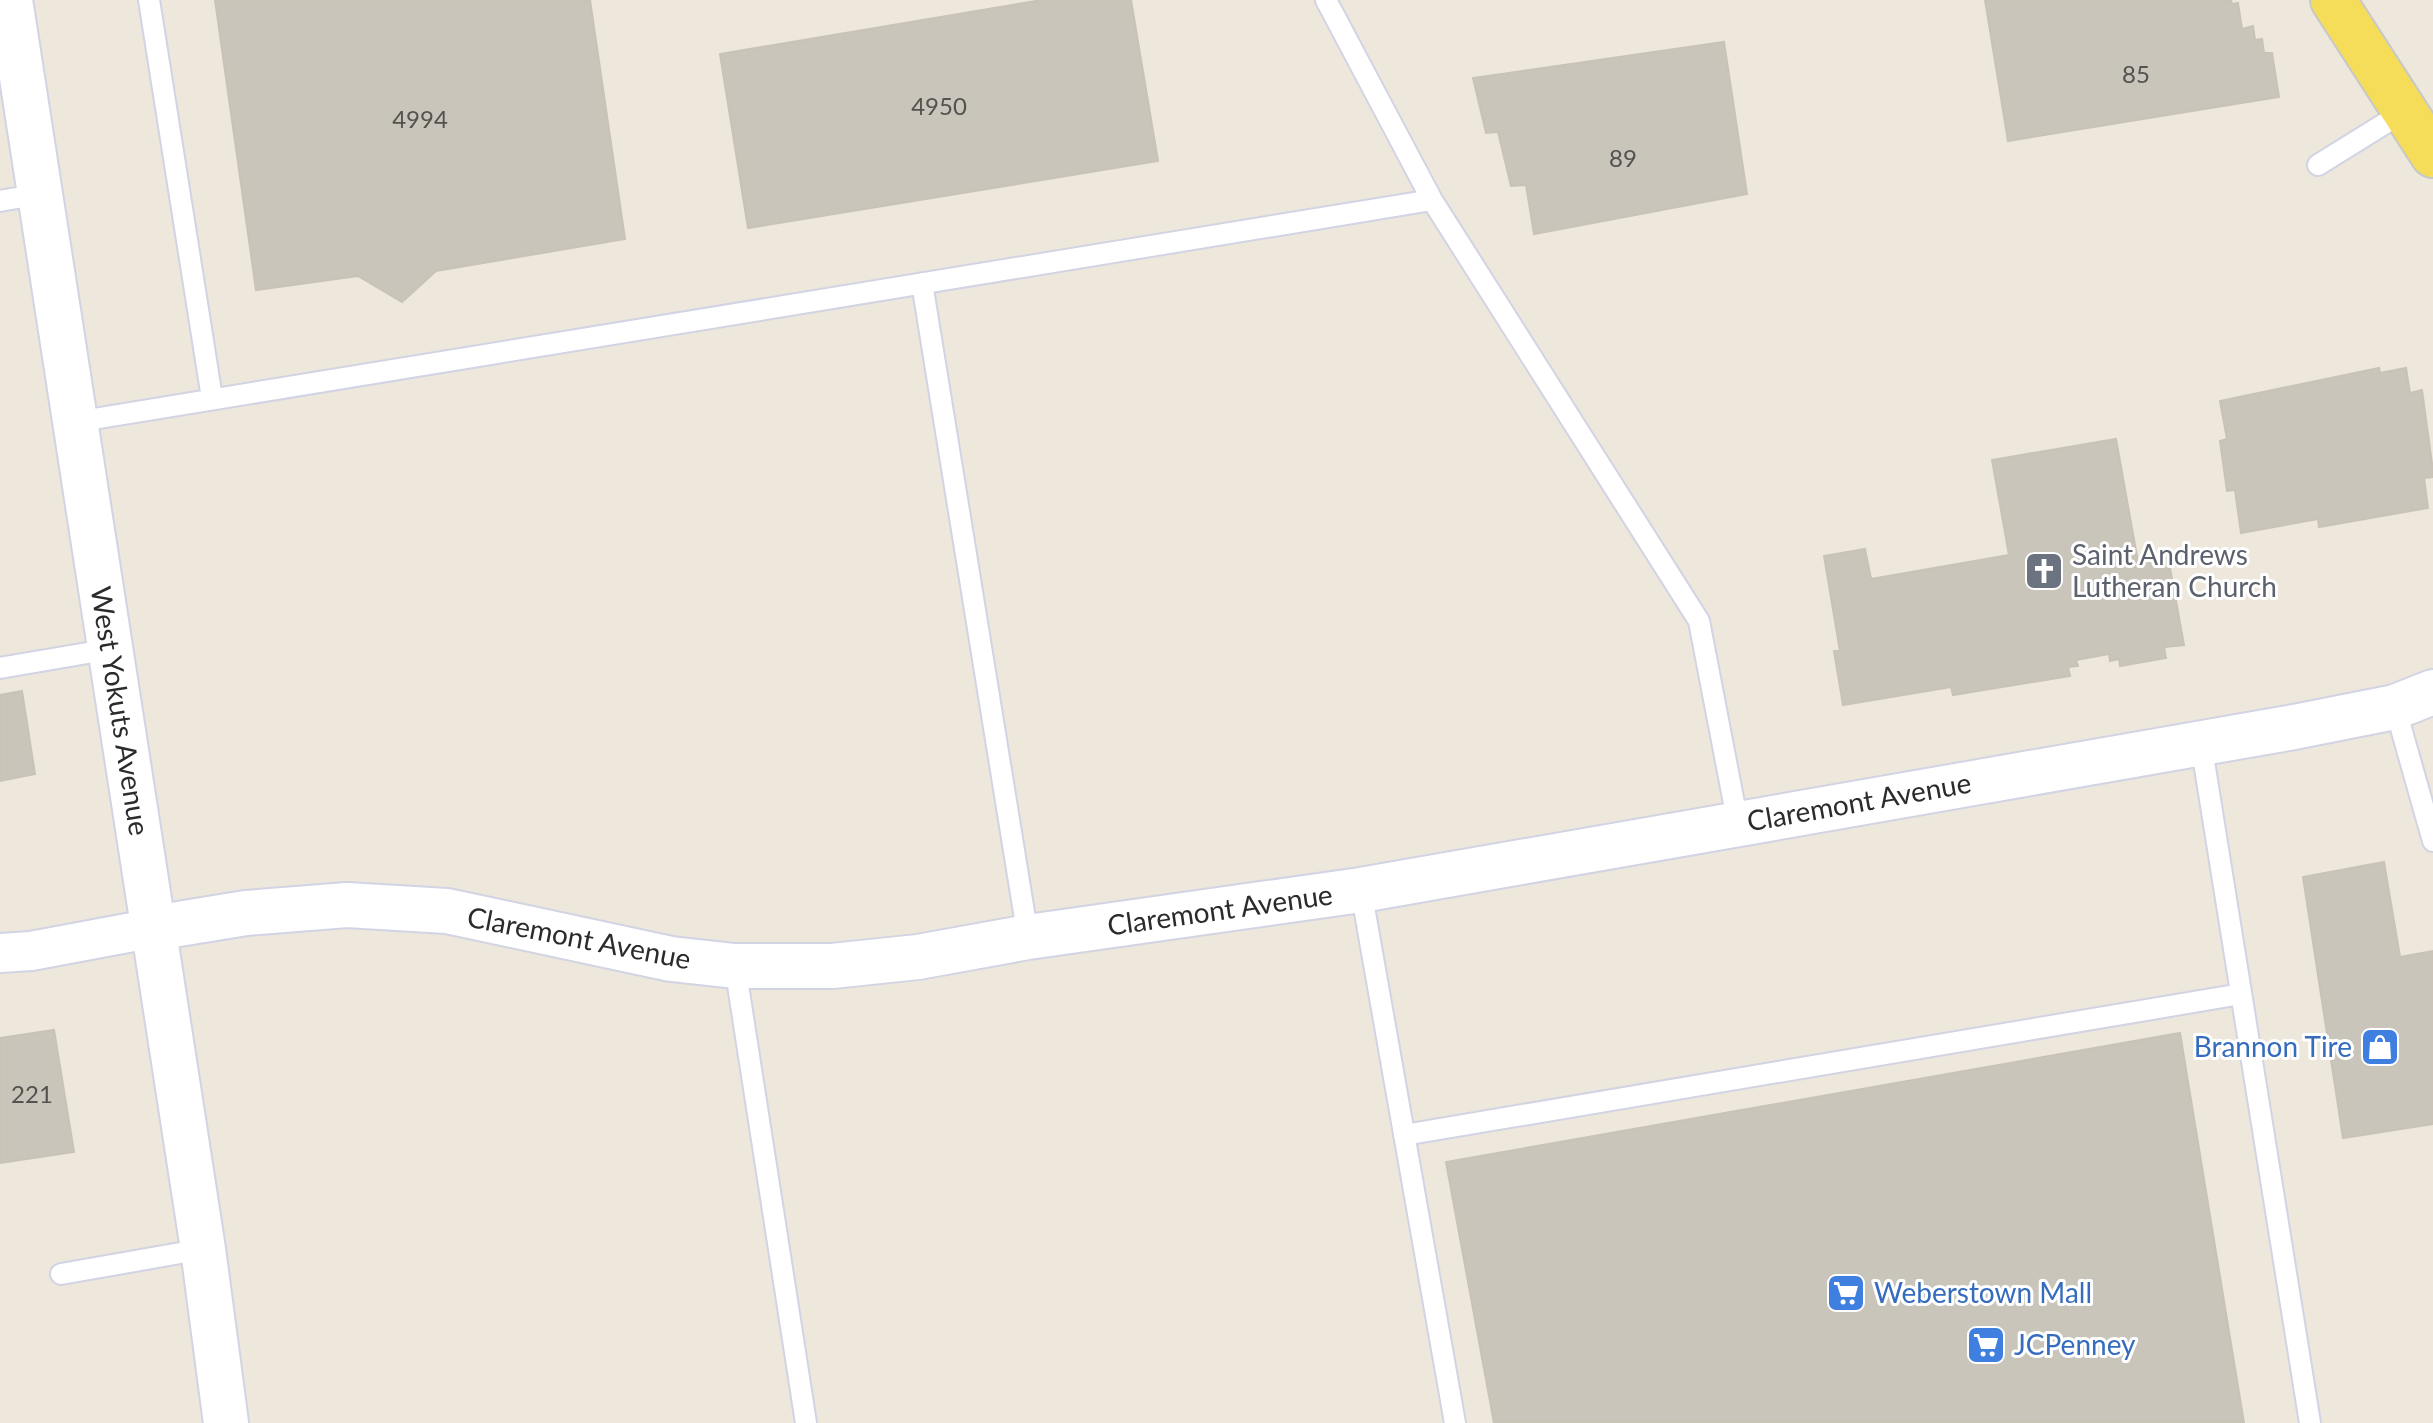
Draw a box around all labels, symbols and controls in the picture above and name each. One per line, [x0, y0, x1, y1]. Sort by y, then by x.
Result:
house number: 85 [2122, 59, 2150, 88]
house number: 4950 [911, 91, 967, 120]
house number: 4994 [392, 104, 448, 133]
house number: 89 [1609, 143, 1637, 172]
place label: Saint Andrews Lutheran Church [2072, 537, 2277, 603]
church icon: Saint Andrews Lutheran Church [2023, 550, 2065, 592]
street label: West Yokuts Avenue [85, 584, 157, 838]
street label: Claremont Avenue [1744, 765, 1974, 837]
street label: Claremont Avenue [1105, 876, 1335, 942]
street label: Claremont Avenue [465, 899, 694, 975]
shop icon: Brannon Tire [2359, 1026, 2401, 1068]
place label: Brannon Tire [2194, 1029, 2352, 1063]
house number: 221 [11, 1079, 53, 1108]
supermarket icon: Weberstown Mall [1825, 1272, 1867, 1314]
place label: Weberstown Mall [1874, 1275, 2092, 1309]
supermarket icon: JCPenney [1965, 1324, 2007, 1366]
place label: JCPenney [2014, 1327, 2136, 1361]

